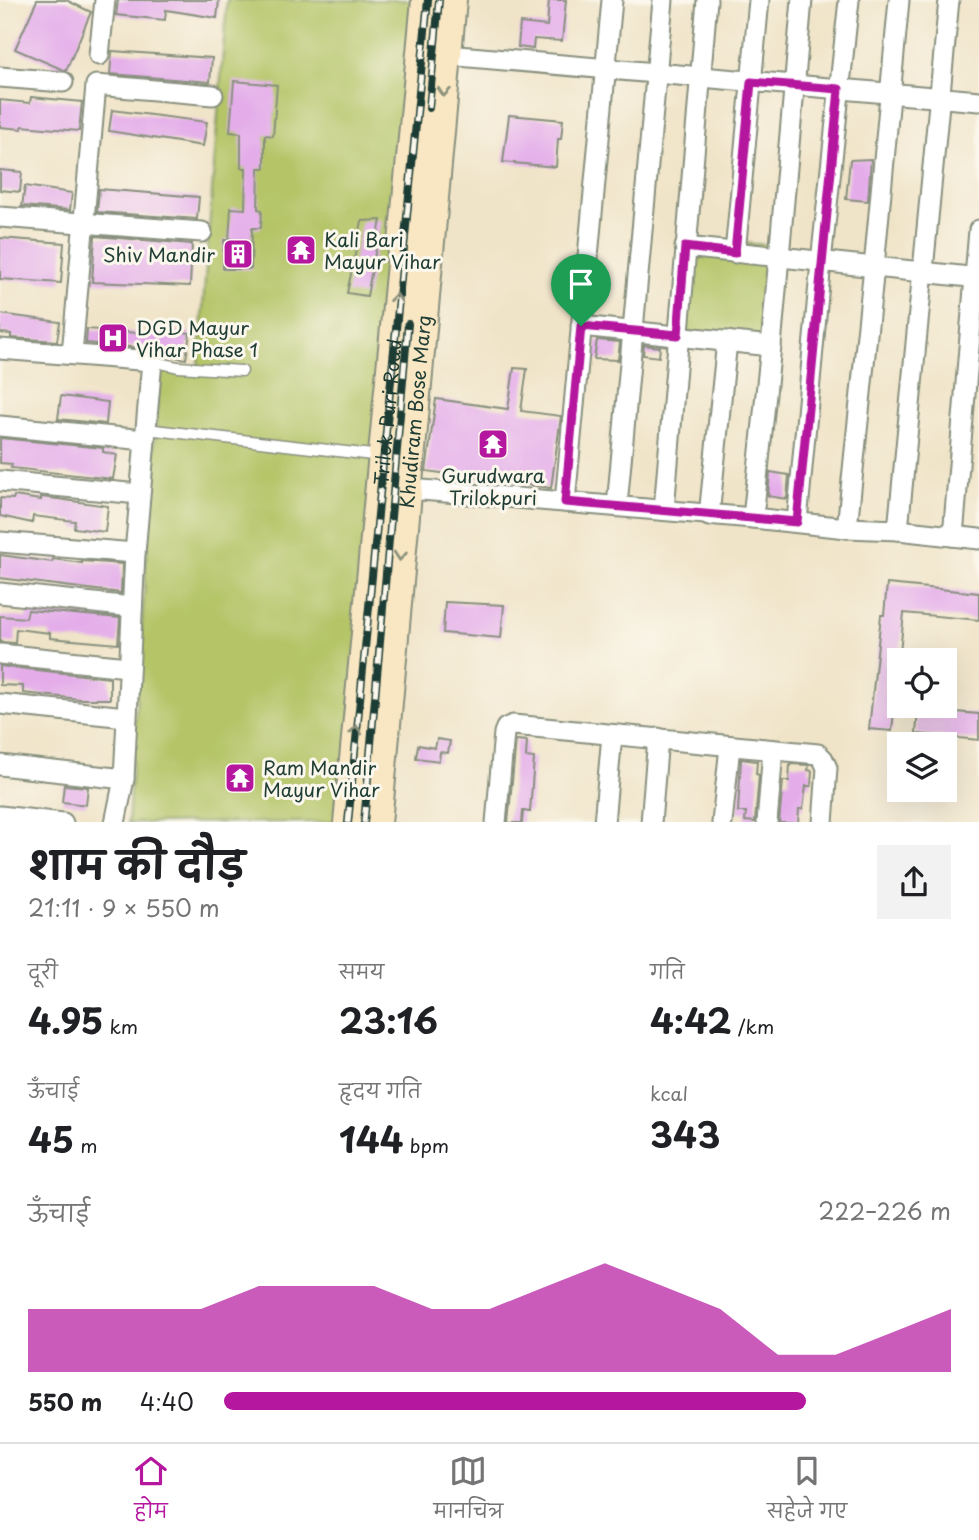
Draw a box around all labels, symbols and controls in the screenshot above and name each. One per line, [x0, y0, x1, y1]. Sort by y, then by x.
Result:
one-way arrow [436, 87, 451, 98]
place label: Kali Bari Mayur Vihar [324, 225, 441, 275]
temple icon: Kali Bari Mayur Vihar [284, 233, 318, 267]
building icon: Shiv Mandir [221, 237, 255, 271]
place label: Shiv Mandir [103, 240, 215, 268]
pin [551, 254, 611, 326]
icon: arrive [562, 265, 600, 303]
one-way arrow [389, 292, 404, 304]
place label: DGD Mayur Vihar Phase 1 [136, 313, 258, 363]
street label: Khudiram Bose Marg [392, 314, 437, 509]
hospital icon: DGD Mayur Vihar Phase 1 [96, 321, 130, 355]
street label: Trilok Puri Road [366, 337, 408, 486]
temple icon: Gurudwara Trilokpuri [476, 427, 510, 461]
place label: Gurudwara Trilokpuri [441, 461, 545, 511]
one-way arrow [393, 551, 408, 562]
map controls [887, 648, 957, 802]
button: locate [887, 648, 957, 718]
one-way arrow [348, 724, 363, 735]
button: layers [887, 732, 957, 802]
place label: Ram Mandir Mayur Vihar [263, 753, 380, 803]
temple icon: Ram Mandir Mayur Vihar [223, 761, 257, 795]
text: शाम की दौड़ [28, 835, 245, 892]
button: share [877, 845, 951, 919]
text: 21:11 · 9 × 550 m [28, 890, 220, 925]
text: दूरी [28, 957, 58, 985]
text: समय [339, 957, 384, 985]
text: गति [650, 957, 685, 985]
text: 4.95 [28, 993, 103, 1046]
text: 23:16 [339, 993, 438, 1046]
text: 4:42 [650, 993, 732, 1046]
text: km [103, 1012, 138, 1040]
text: /km [732, 1012, 774, 1040]
text: ऊँचाई [28, 1076, 79, 1104]
text: हृदय गति [339, 1076, 421, 1104]
text: kcal [650, 1079, 688, 1107]
text: 343 [650, 1107, 720, 1160]
text: 45 [28, 1112, 74, 1165]
text: 144 [339, 1112, 404, 1165]
text: m [74, 1131, 97, 1159]
text: bpm [404, 1131, 449, 1159]
text: 222–226 m [818, 1193, 951, 1228]
text: ऊँचाई [28, 1195, 90, 1230]
text: 550 m [28, 1384, 102, 1419]
text: 4:40 [140, 1384, 194, 1419]
tab: होम [132, 1452, 170, 1532]
tab: मानचित्र [434, 1452, 503, 1532]
tab: सहेजे गए [767, 1452, 847, 1532]

